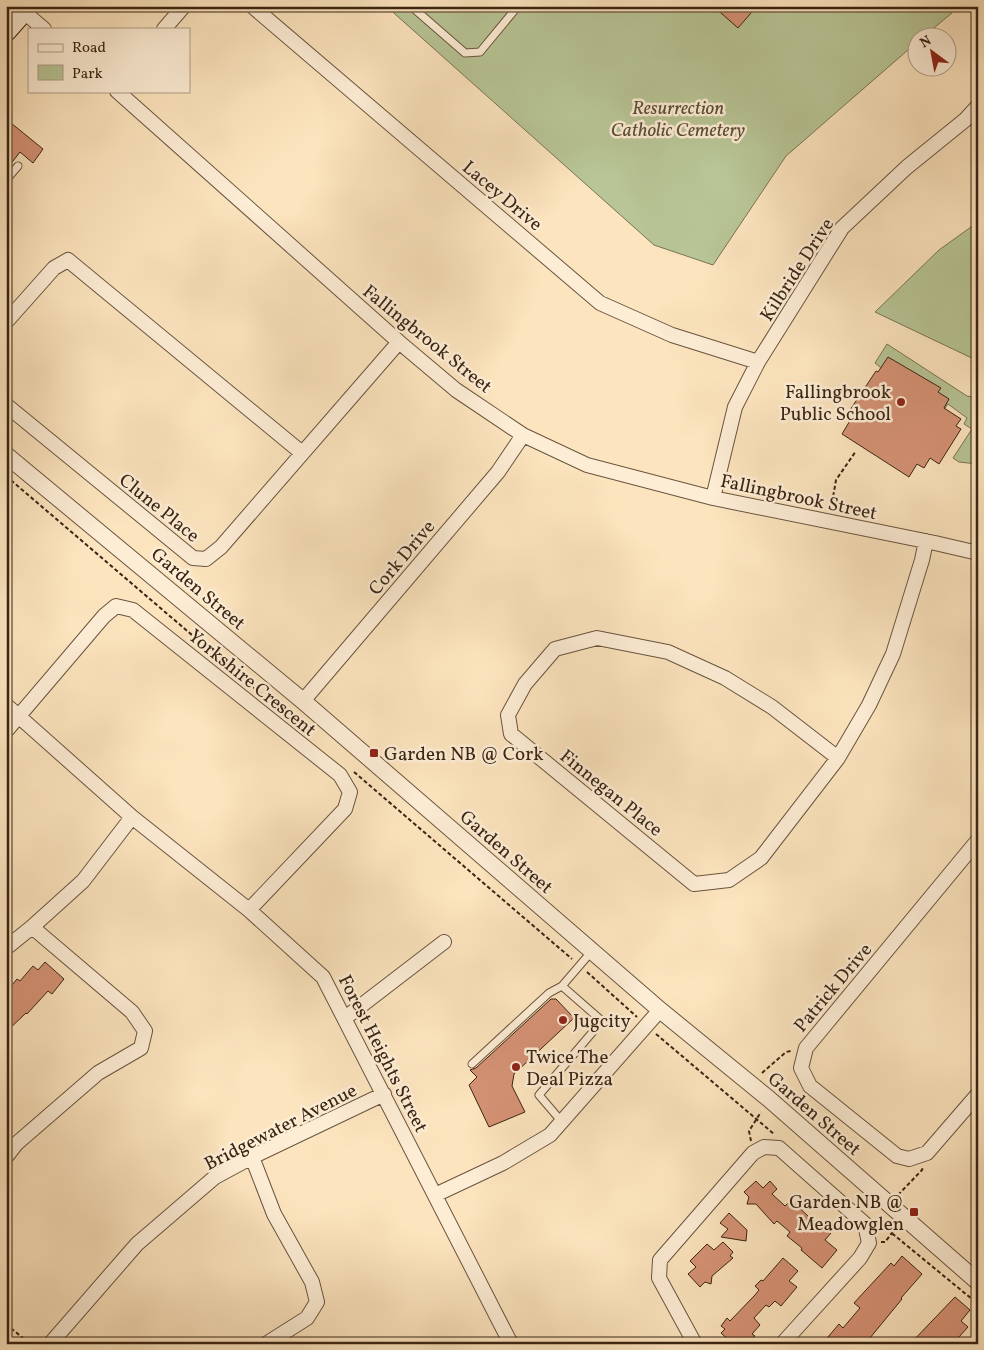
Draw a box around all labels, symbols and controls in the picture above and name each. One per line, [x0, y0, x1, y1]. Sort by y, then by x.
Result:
legend [28, 28, 190, 92]
north arrow [906, 28, 956, 78]
text: N [917, 31, 935, 53]
text: Road [72, 38, 106, 59]
text: Park [72, 64, 103, 85]
park label: Resurrection Catholic Cemetery [611, 96, 746, 144]
street label: Lacey Drive [456, 155, 547, 238]
street label: Kilbride Drive [755, 213, 841, 327]
street label: Fallingbrook Street [357, 279, 497, 400]
place label: Fallingbrook Public School [780, 380, 891, 428]
marker: Fallingbrook Public School [895, 396, 907, 408]
street label: Clune Place [113, 468, 204, 549]
street label: Fallingbrook Street [718, 469, 880, 527]
street label: Cork Drive [363, 515, 442, 602]
street label: Garden Street [145, 542, 251, 637]
street label: Yorkshire Crescent [182, 624, 321, 743]
place label: Garden NB @ Cork [384, 742, 544, 768]
street label: Finnegan Place [554, 744, 668, 843]
marker: Garden NB @ Cork [368, 747, 380, 759]
street label: Garden Street [453, 805, 558, 901]
street label: Patrick Drive [788, 938, 879, 1038]
street label: Forest Heights Street [331, 971, 433, 1138]
place label: Jugcity [573, 1009, 631, 1035]
marker: Jugcity [557, 1014, 569, 1026]
place label: Twice The Deal Pizza [526, 1045, 613, 1093]
marker: Twice The Deal Pizza [510, 1061, 522, 1073]
street label: Garden Street [761, 1067, 866, 1163]
street label: Bridgewater Avenue [200, 1078, 362, 1178]
place label: Garden NB @ Meadowglen [789, 1190, 904, 1238]
marker: Garden NB @ Meadowglen [908, 1206, 920, 1218]

